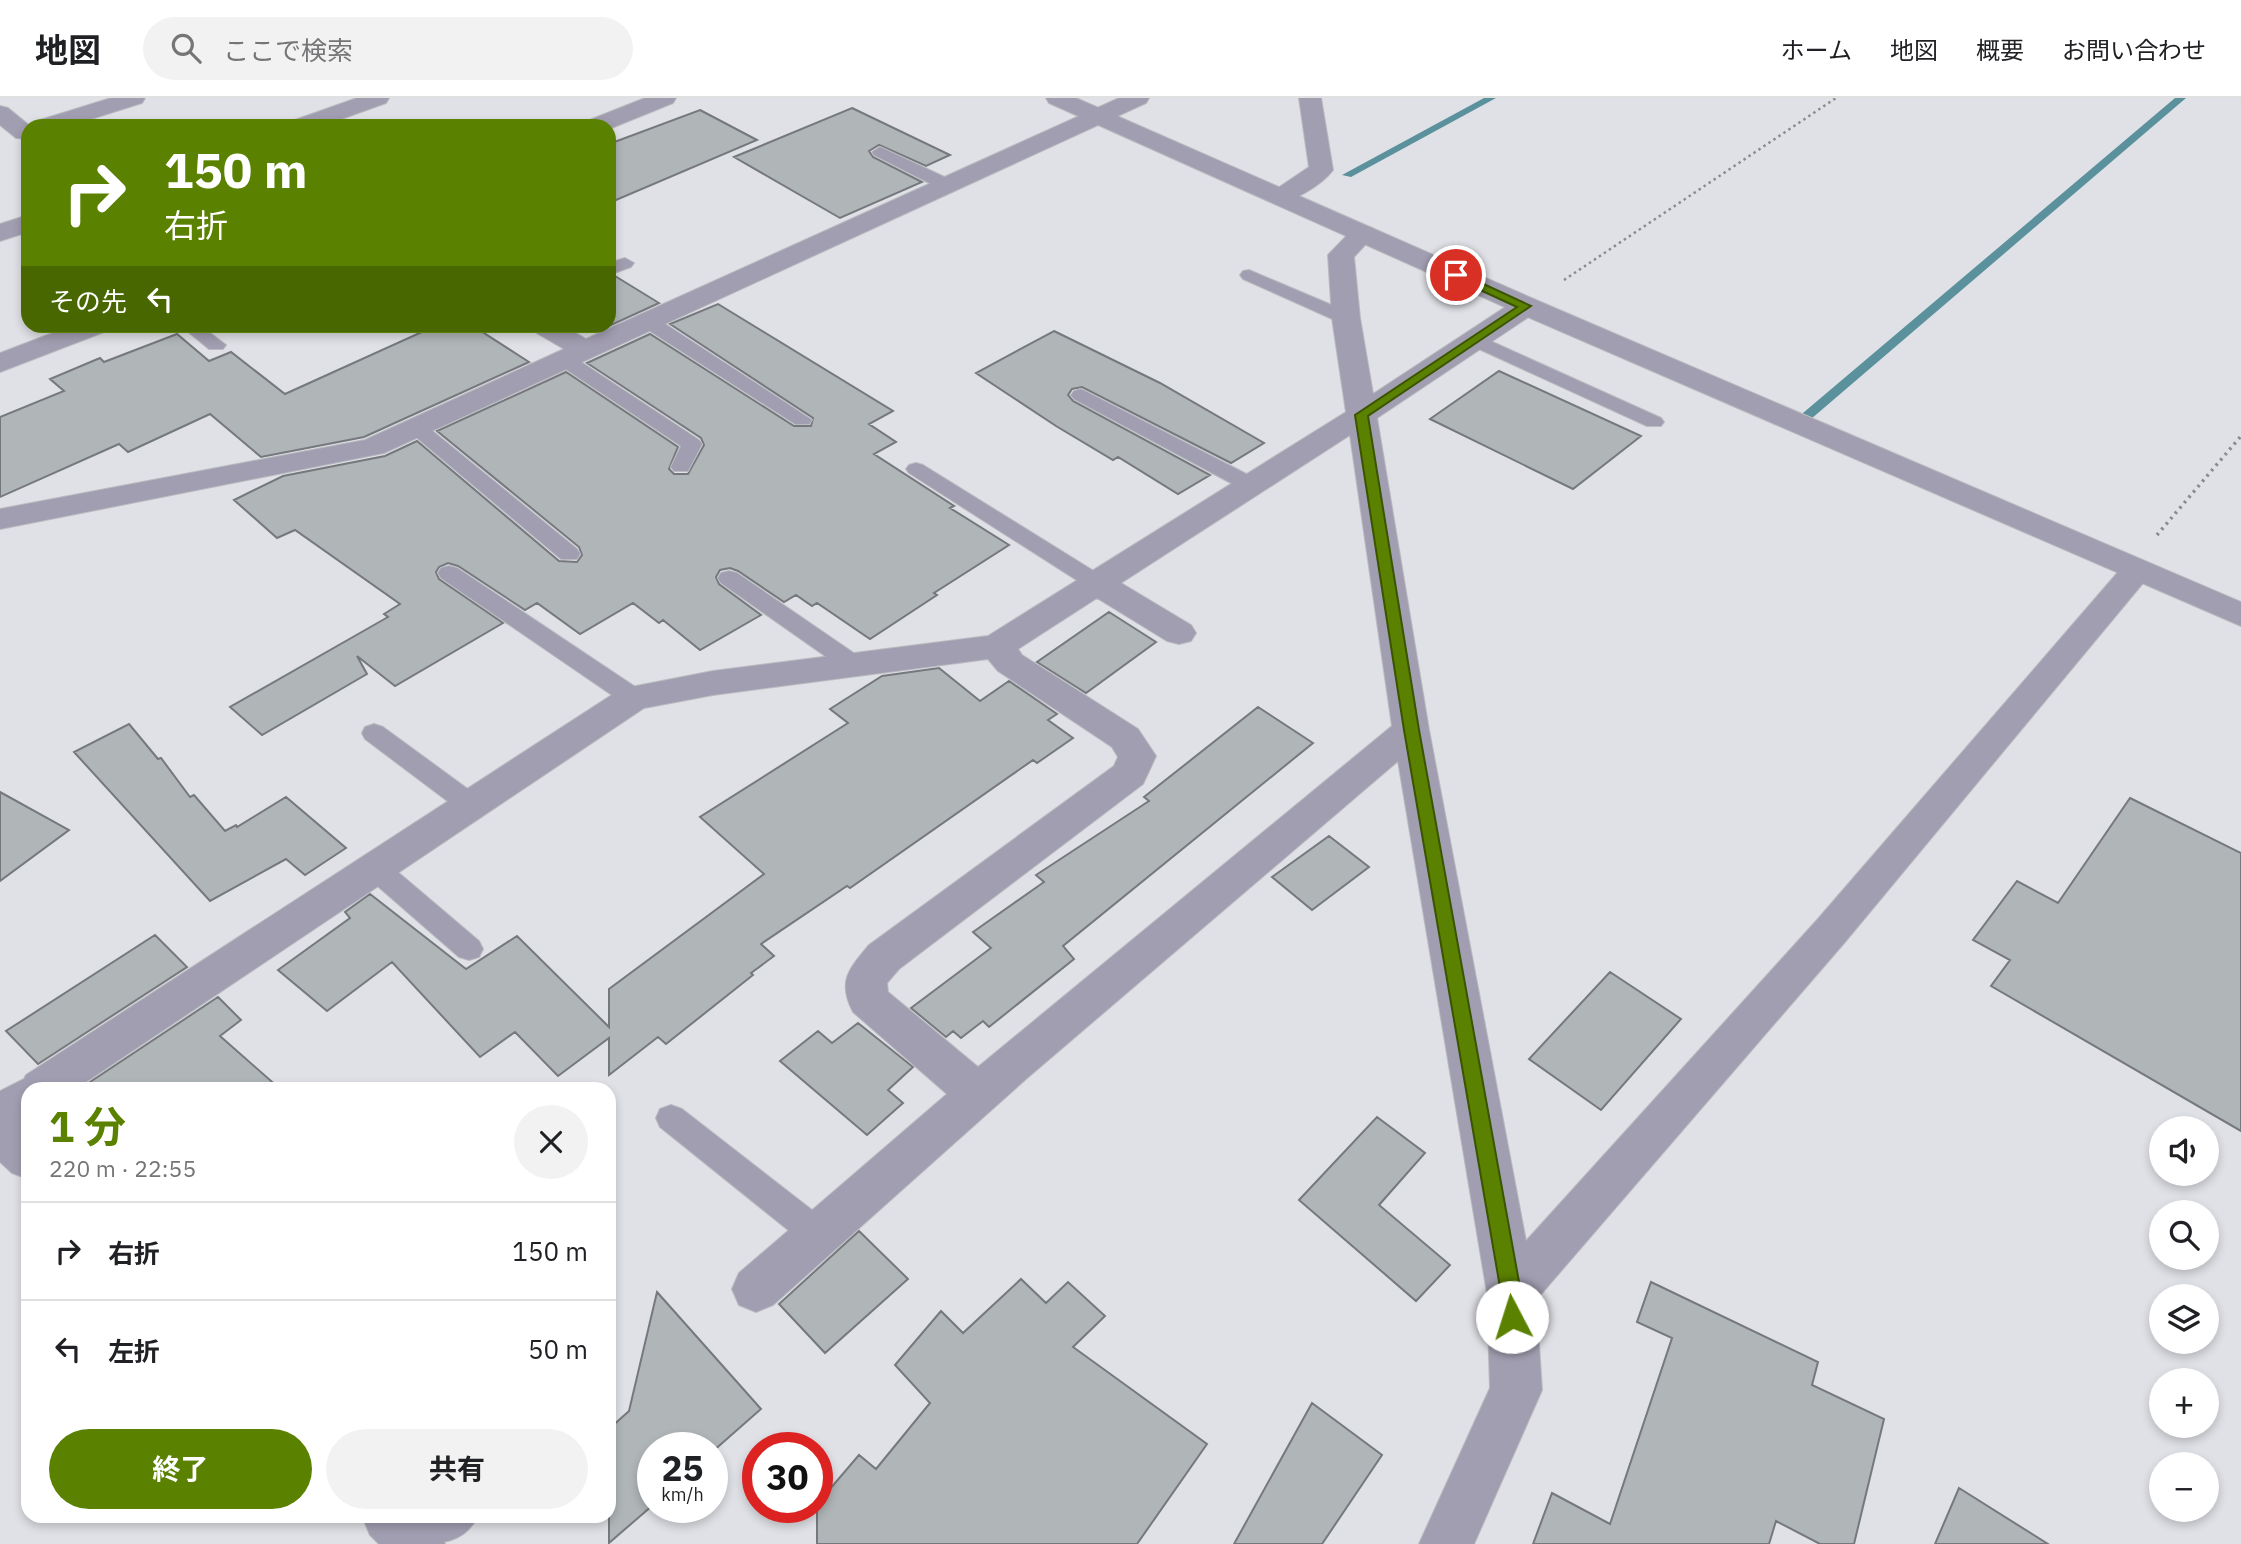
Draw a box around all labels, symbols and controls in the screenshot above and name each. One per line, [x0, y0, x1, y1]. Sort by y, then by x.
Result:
search box [143, 17, 633, 80]
text: 地図 [35, 28, 101, 71]
icon: search [167, 29, 205, 67]
text: ここで検索 [223, 33, 353, 67]
text: ホーム [1781, 34, 1852, 66]
text: 地図 [1890, 34, 1938, 66]
text: 概要 [1976, 34, 2024, 66]
text: お問い合わせ [2062, 34, 2206, 66]
text: 150 m [164, 138, 308, 201]
icon: right [49, 147, 140, 238]
text: 右折 [164, 204, 228, 246]
pin [1426, 245, 1486, 305]
icon: arrive [1437, 256, 1475, 294]
icon: left [141, 280, 179, 318]
text: その先 [49, 284, 127, 318]
text: 1 分 [49, 1099, 126, 1154]
button: close [514, 1105, 588, 1179]
map controls [2149, 1116, 2219, 1522]
button: sound [2149, 1116, 2219, 1186]
text: 220 m · 22:55 [49, 1153, 196, 1183]
button: search [2149, 1200, 2219, 1270]
icon: right [49, 1232, 87, 1270]
text: 150 m [512, 1234, 588, 1268]
text: 右折 [108, 1236, 160, 1270]
position arrow [1475, 1280, 1549, 1354]
button: layers [2149, 1284, 2219, 1354]
icon: left [49, 1330, 87, 1368]
text: 50 m [528, 1332, 588, 1366]
text: 左折 [108, 1334, 160, 1368]
button: + [2149, 1368, 2219, 1438]
button: 終了 [49, 1429, 312, 1509]
button: 共有 [326, 1429, 588, 1509]
speed limit sign: 30 [742, 1432, 833, 1523]
text: 25 [661, 1445, 704, 1491]
button: − [2149, 1452, 2219, 1522]
text: km/h [661, 1483, 704, 1506]

